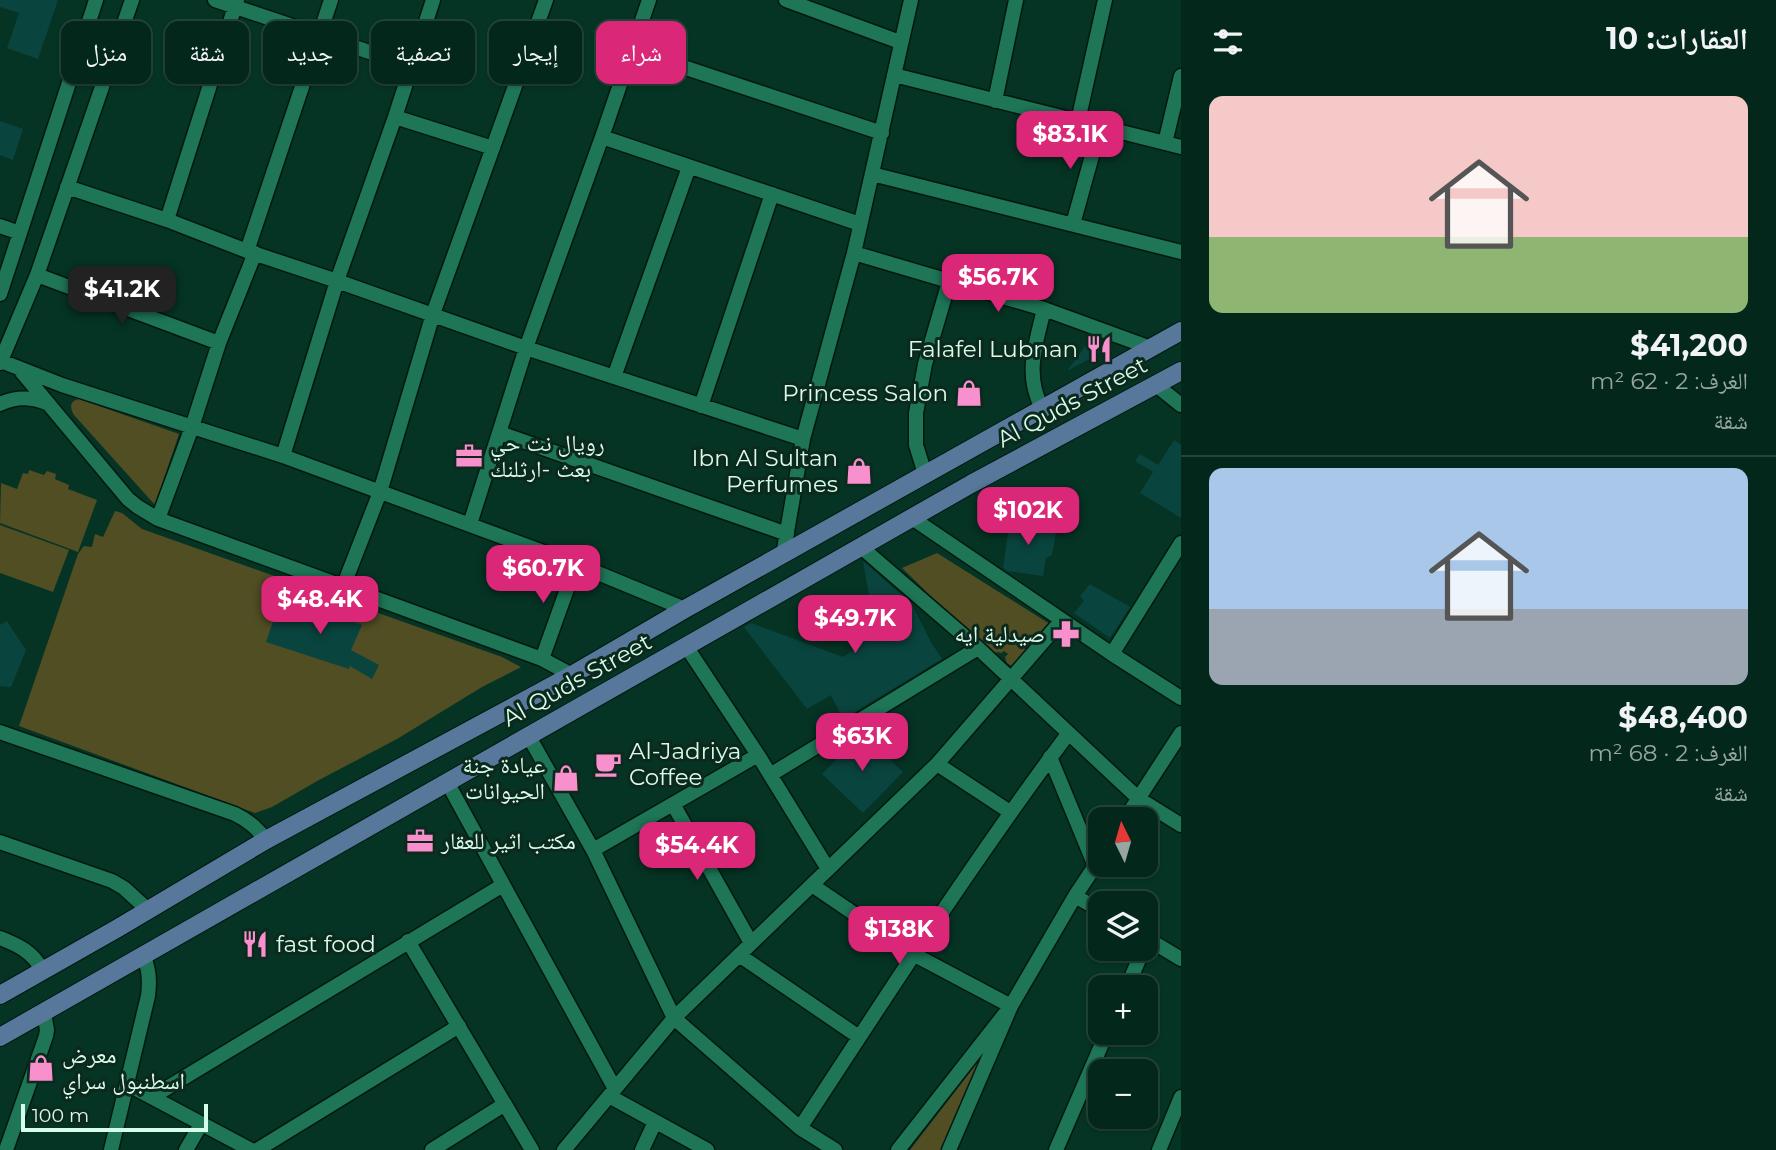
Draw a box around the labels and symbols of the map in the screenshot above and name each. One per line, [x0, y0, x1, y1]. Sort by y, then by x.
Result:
pin: $83.1K [1013, 111, 1127, 171]
pin: $56.7K [941, 254, 1055, 314]
pin: $41.2K [65, 266, 179, 326]
restaurant icon: Falafel Lubnan [1084, 334, 1114, 364]
place label: Falafel Lubnan [908, 335, 1078, 363]
street label: Al Quds Street [992, 351, 1152, 453]
shop icon: Princess Salon [954, 378, 984, 408]
place label: Princess Salon [782, 379, 948, 407]
place label: رويال نت حي بعث -ارثلنك [490, 429, 605, 483]
office icon: رويال نت حي بعث -ارثلنك [454, 441, 484, 471]
place label: Ibn Al Sultan Perfumes [692, 444, 838, 498]
shop icon: Ibn Al Sultan Perfumes [844, 456, 874, 486]
pin: $102K [979, 488, 1077, 547]
pin: $60.7K [486, 546, 600, 605]
pin: $48.4K [263, 576, 377, 636]
pin: $49.7K [798, 596, 912, 655]
pharmacy icon: صیدلیة ایە [1051, 619, 1081, 649]
place label: صیدلیة ایە [954, 620, 1045, 648]
street label: Al Quds Street [498, 628, 656, 732]
pin: $63K [821, 714, 903, 773]
place label: Al-Jadriya Coffee [629, 737, 741, 791]
cafe icon: Al-Jadriya Coffee [593, 749, 623, 779]
place label: عيادة جنة الحيوانات [463, 751, 545, 805]
shop icon: عيادة جنة الحيوانات [551, 763, 581, 793]
north arrow [1088, 807, 1158, 877]
pin: $54.4K [640, 822, 754, 882]
office icon: مكتب اثير للعقار [405, 826, 435, 856]
place label: مكتب اثير للعقار [440, 827, 576, 855]
pin: $138K [850, 906, 948, 966]
restaurant icon: fast food [240, 929, 270, 959]
place label: fast food [276, 930, 376, 958]
place label: معرض اسطنبول سراي [62, 1041, 185, 1100]
shop icon: معرض اسطنبول سراي [26, 1053, 56, 1083]
scale bar [21, 1101, 208, 1133]

